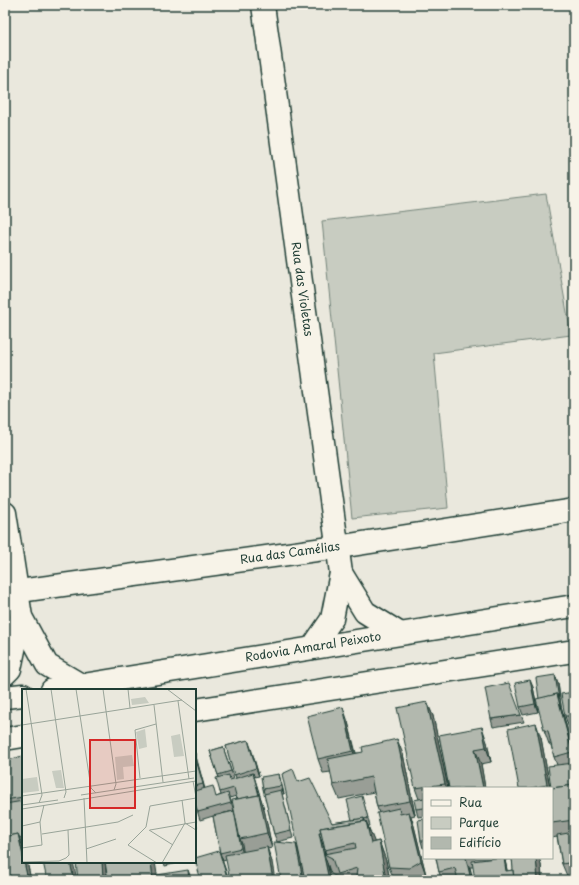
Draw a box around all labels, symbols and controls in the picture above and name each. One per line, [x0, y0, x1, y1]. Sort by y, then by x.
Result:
street label: Rua das Violetas [287, 240, 319, 338]
street label: Rua das Camélias [239, 536, 342, 568]
street label: Rodovia Amaral Peixoto [243, 626, 382, 666]
inset map [22, 689, 196, 863]
legend [423, 787, 553, 859]
text: Rua [459, 793, 483, 811]
text: Parque [459, 813, 499, 831]
text: Edifício [459, 833, 501, 851]

